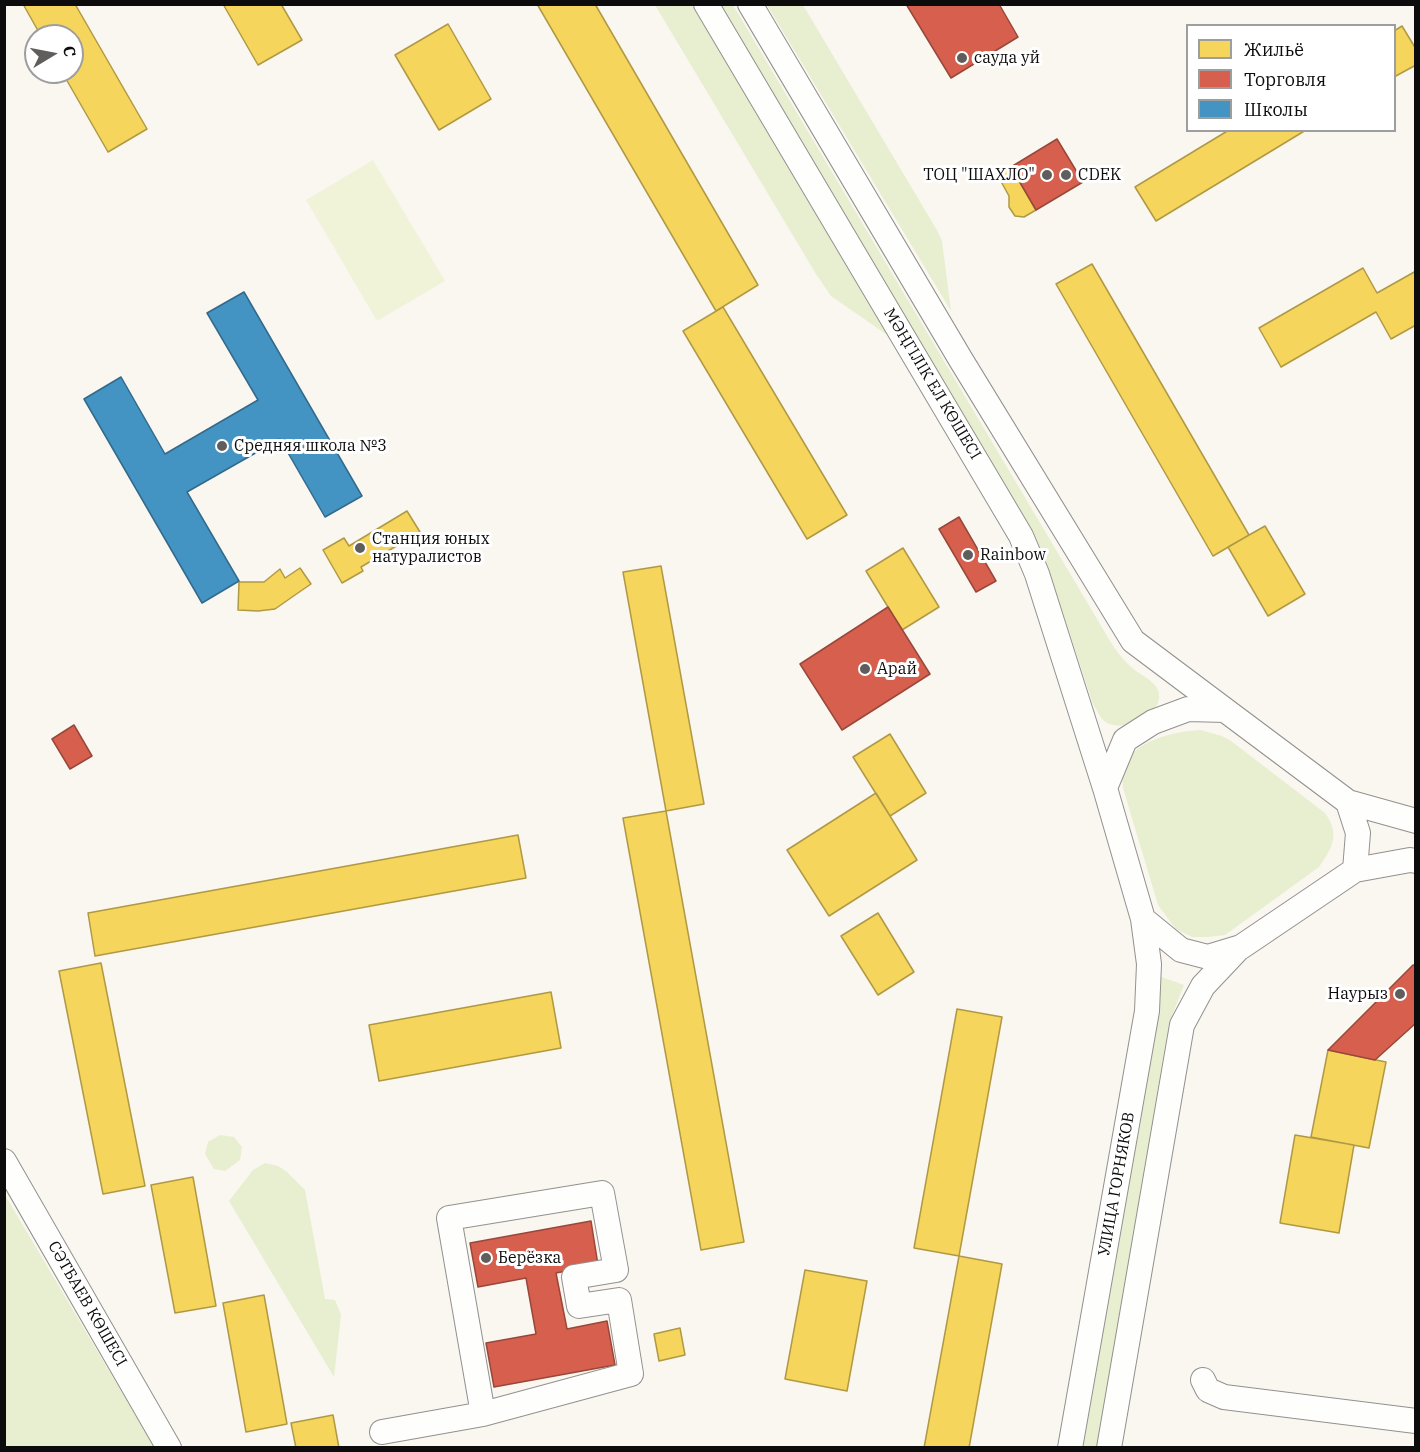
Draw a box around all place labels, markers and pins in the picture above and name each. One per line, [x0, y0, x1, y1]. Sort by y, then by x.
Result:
place label: сауда уй [974, 48, 1040, 68]
marker: сауда уй [955, 51, 969, 65]
place label: ТОЦ "ШАХЛО" [923, 165, 1035, 185]
place label: CDEK [1078, 165, 1121, 185]
marker: ТОЦ "ШАХЛО" [1040, 168, 1054, 182]
marker: CDEK [1059, 168, 1073, 182]
place label: Средняя школа №3 [234, 436, 387, 456]
marker: Средняя школа №3 [215, 439, 229, 453]
place label: Станция юных натуралистов [372, 529, 490, 567]
marker: Станция юных натуралистов [353, 541, 367, 555]
place label: Rainbow [980, 545, 1046, 565]
marker: Rainbow [961, 548, 975, 562]
place label: Арай [877, 659, 917, 679]
marker: Арай [858, 662, 872, 676]
place label: Наурыз [1328, 984, 1388, 1004]
marker: Наурыз [1393, 987, 1407, 1001]
place label: Берёзка [498, 1248, 561, 1268]
marker: Берёзка [479, 1251, 493, 1265]

